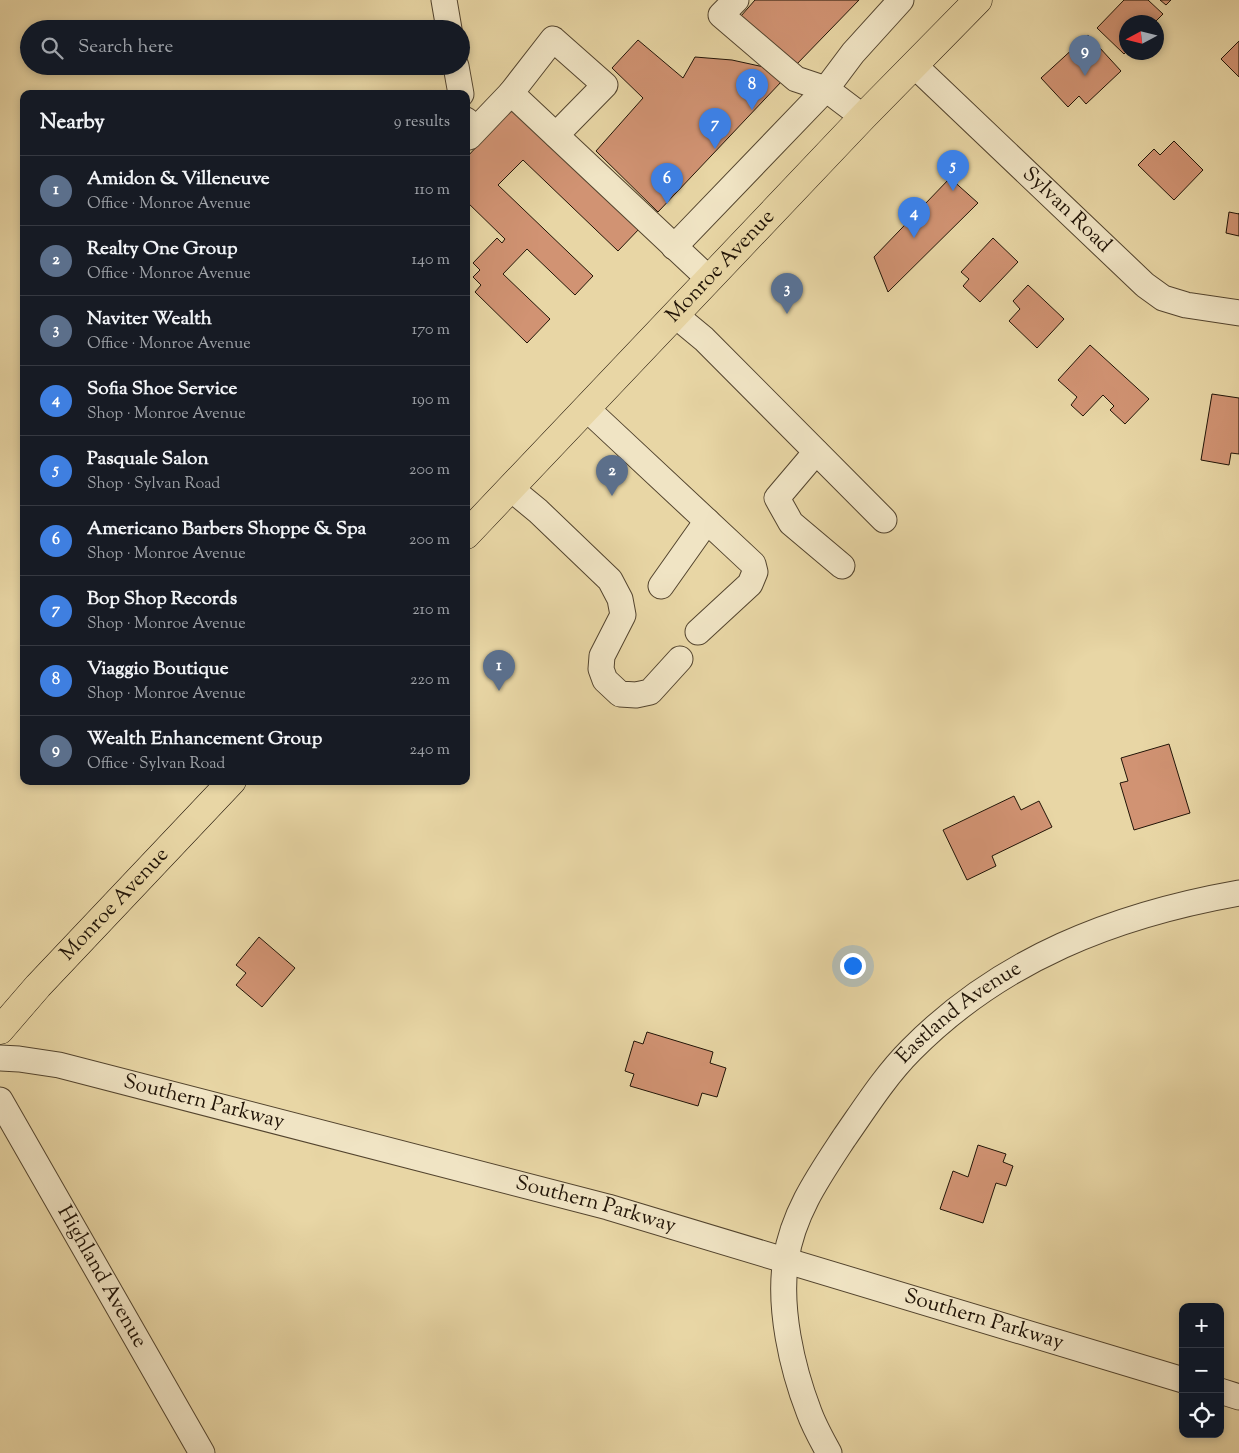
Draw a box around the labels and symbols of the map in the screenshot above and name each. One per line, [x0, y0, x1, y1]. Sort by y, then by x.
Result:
north arrow [1119, 15, 1164, 60]
pin: 9 [1069, 35, 1101, 76]
pin: 8 [736, 69, 768, 110]
pin: 7 [699, 108, 731, 149]
pin: 5 [937, 150, 969, 191]
street label: Sylvan Road [1015, 160, 1118, 260]
pin: 6 [651, 163, 683, 204]
pin: 4 [898, 197, 930, 238]
street label: Monroe Avenue [659, 203, 782, 330]
pin: 3 [771, 273, 803, 314]
pin: 2 [596, 455, 628, 496]
pin: 1 [483, 650, 515, 691]
street label: Monroe Avenue [54, 841, 176, 968]
your location [840, 953, 866, 979]
street label: Eastland Avenue [890, 954, 1027, 1071]
street label: Southern Parkway [120, 1067, 288, 1138]
street label: Southern Parkway [512, 1169, 680, 1242]
street label: Highland Avenue [49, 1200, 154, 1354]
street label: Southern Parkway [900, 1282, 1068, 1358]

